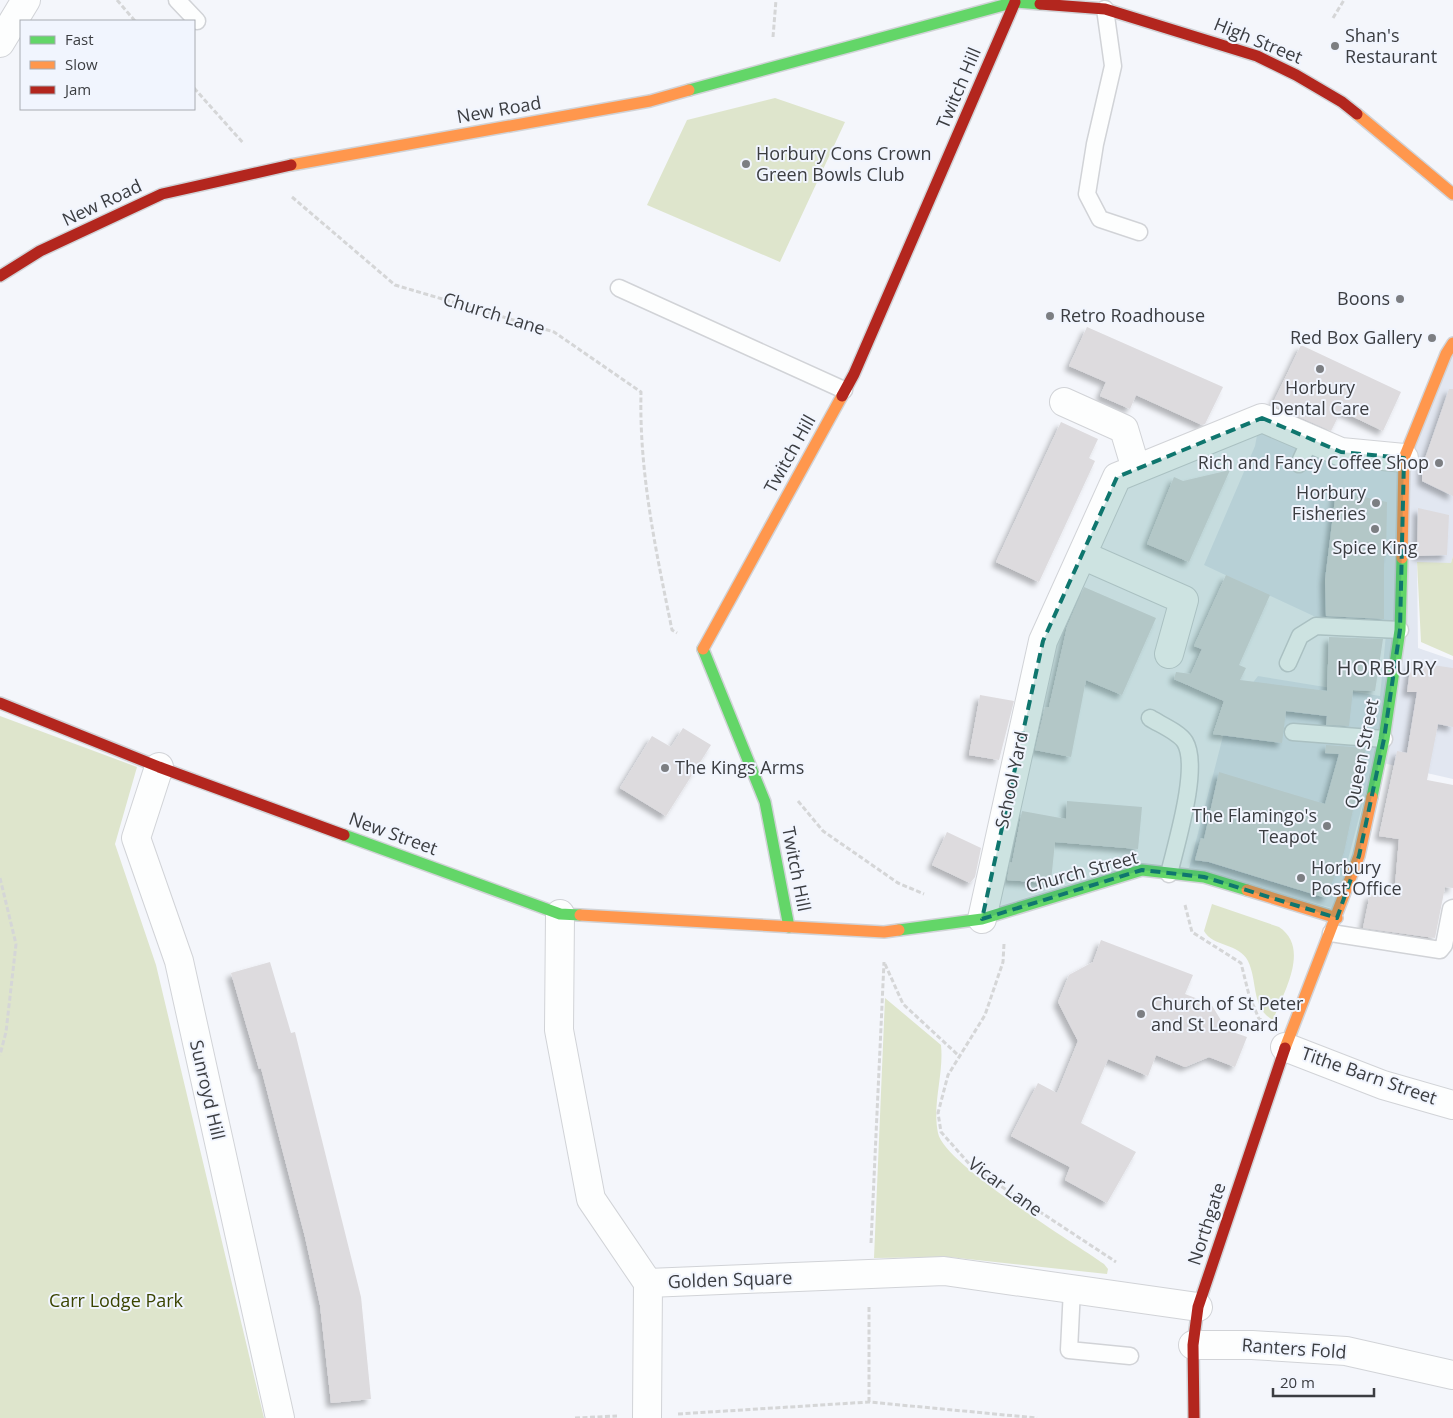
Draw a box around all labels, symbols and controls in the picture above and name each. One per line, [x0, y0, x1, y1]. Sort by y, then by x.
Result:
street label: High Street [1210, 11, 1306, 69]
legend [20, 20, 195, 110]
place label: Shan's Restaurant [1345, 23, 1437, 68]
text: Fast [65, 29, 94, 49]
marker: Shan's Restaurant [1329, 40, 1341, 52]
street label: Twitch Hill [930, 43, 986, 132]
text: Slow [65, 54, 98, 74]
text: Jam [63, 79, 91, 99]
street label: New Road [455, 90, 543, 128]
place label: Horbury Cons Crown Green Bowls Club [756, 141, 932, 186]
marker: Horbury Cons Crown Green Bowls Club [740, 158, 752, 170]
street label: New Road [58, 173, 145, 231]
street label: Church Lane [440, 286, 548, 340]
place label: Boons [1337, 286, 1390, 310]
marker: Boons [1394, 293, 1406, 305]
place label: Retro Roadhouse [1060, 303, 1205, 327]
marker: Retro Roadhouse [1044, 310, 1056, 322]
place label: Red Box Gallery [1290, 325, 1423, 349]
marker: Red Box Gallery [1426, 332, 1438, 344]
marker: Horbury Dental Care [1314, 363, 1326, 375]
place label: Horbury Dental Care [1271, 375, 1369, 420]
street label: Twitch Hill [758, 410, 820, 497]
place label: Rich and Fancy Coffee Shop [1198, 450, 1429, 474]
marker: Rich and Fancy Coffee Shop [1433, 457, 1445, 469]
place label: Horbury Fisheries [1292, 480, 1367, 525]
marker: Horbury Fisheries [1370, 497, 1382, 509]
marker: Spice King [1369, 523, 1381, 535]
place label: Spice King [1332, 535, 1418, 559]
district label: HORBURY [1337, 654, 1437, 681]
street label: Queen Street [1339, 697, 1383, 811]
street label: School Yard [989, 729, 1033, 831]
place label: The Kings Arms [675, 755, 804, 779]
marker: The Kings Arms [659, 762, 671, 774]
place label: The Flamingo's Teapot [1192, 803, 1317, 848]
street label: New Street [346, 806, 441, 860]
marker: The Flamingo's Teapot [1321, 820, 1333, 832]
street label: Twitch Hill [777, 824, 817, 913]
street label: Church Street [1023, 845, 1141, 898]
place label: Horbury Post Office [1311, 855, 1402, 900]
marker: Horbury Post Office [1295, 872, 1307, 884]
place label: Church of St Peter and St Leonard [1151, 991, 1304, 1036]
marker: Church of St Peter and St Leonard [1135, 1008, 1147, 1020]
street label: Sunroyd Hill [185, 1038, 231, 1142]
street label: Tithe Barn Street [1298, 1041, 1440, 1109]
street label: Vicar Lane [964, 1151, 1048, 1221]
street label: Northgate [1181, 1179, 1231, 1268]
street label: Golden Square [667, 1265, 793, 1293]
park label: Carr Lodge Park [49, 1288, 184, 1312]
street label: Ranters Fold [1241, 1332, 1347, 1364]
scale bar [1273, 1366, 1374, 1398]
text: 20 m [1280, 1372, 1315, 1392]

